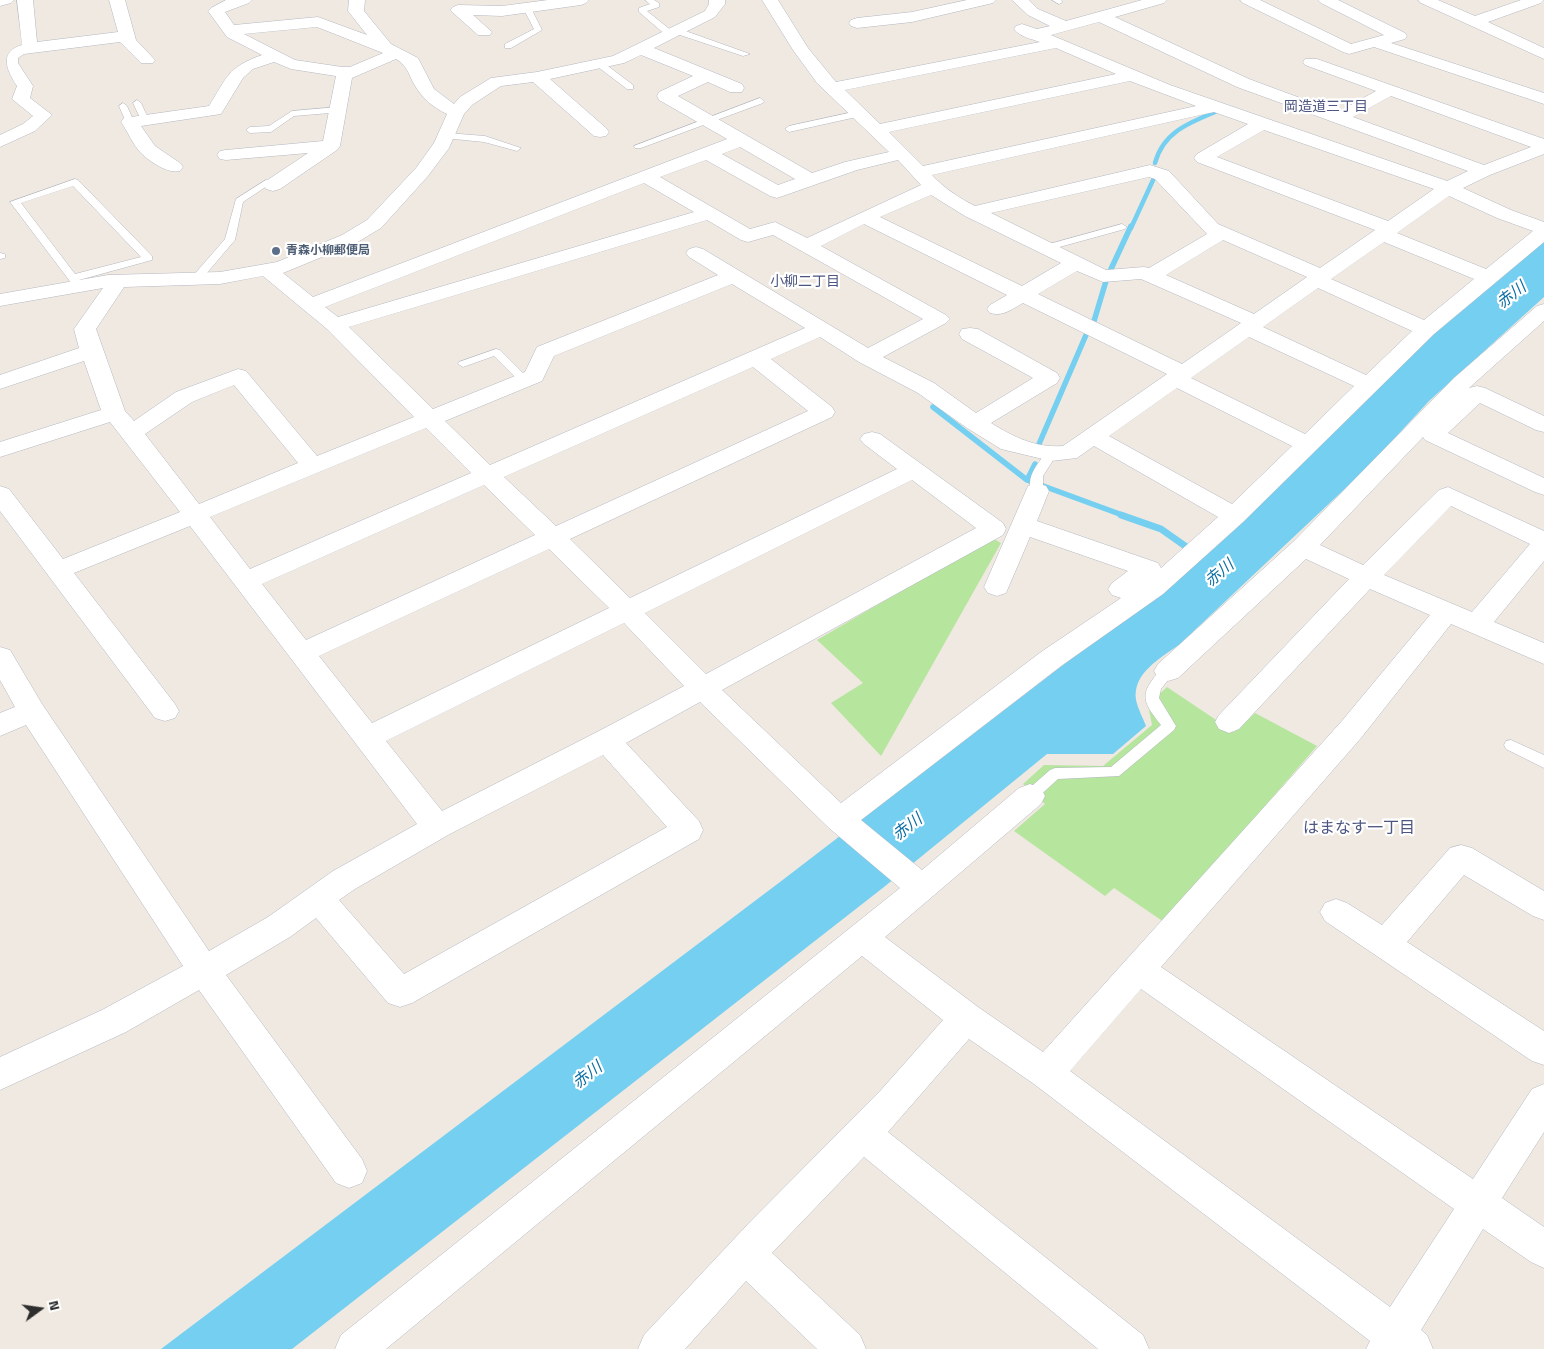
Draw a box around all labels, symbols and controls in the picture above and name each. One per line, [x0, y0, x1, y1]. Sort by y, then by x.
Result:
district label: 岡造道三丁目 [1284, 100, 1368, 116]
place label: 青森小柳郵便局 [286, 244, 370, 258]
marker: 青森小柳郵便局 [270, 245, 282, 257]
district label: 小柳二丁目 [770, 275, 840, 291]
water label: 赤川 [1493, 279, 1531, 313]
water label: 赤川 [1202, 556, 1238, 592]
water label: 赤川 [889, 811, 927, 845]
district label: はまなす一丁目 [1303, 819, 1415, 839]
water label: 赤川 [569, 1059, 607, 1093]
north arrow [15, 1284, 65, 1334]
text: N [44, 1298, 66, 1312]

